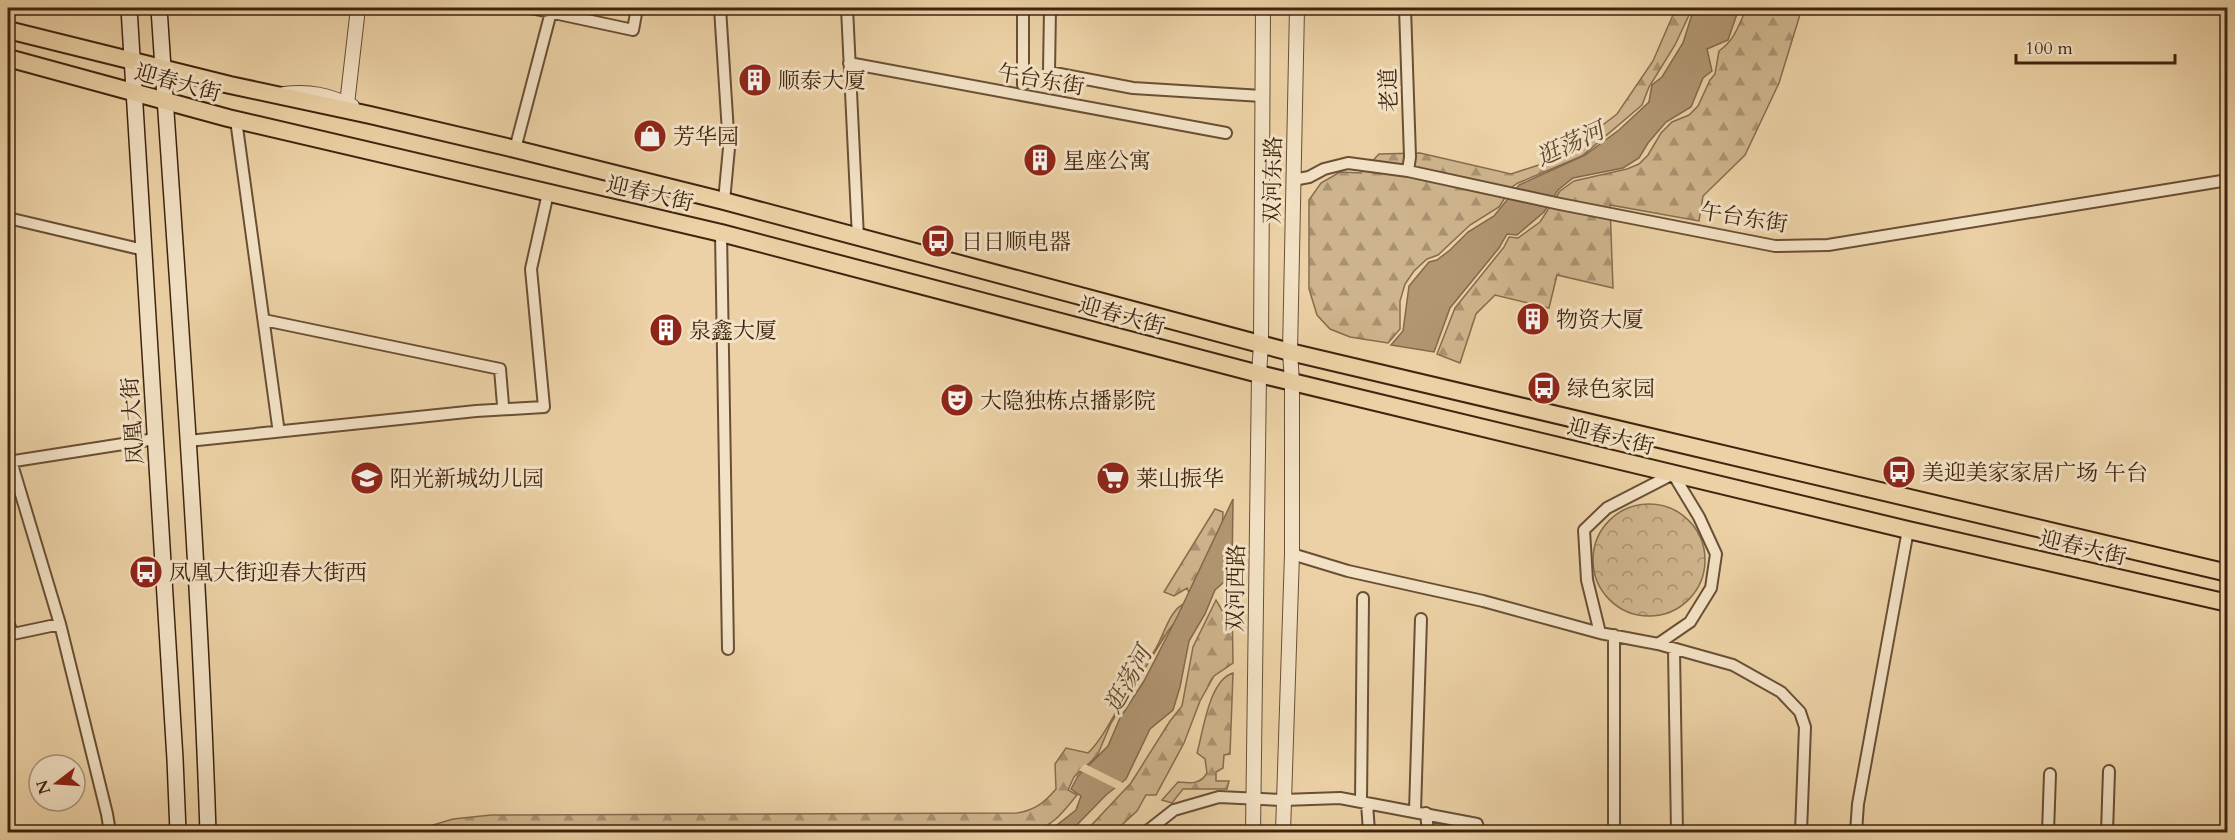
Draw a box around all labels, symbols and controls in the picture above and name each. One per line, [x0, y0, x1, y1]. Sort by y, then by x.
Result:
scale bar [2016, 27, 2175, 65]
text: 100 m [2025, 36, 2073, 61]
street label: 迎春大街 [131, 57, 224, 109]
street label: 午台东街 [995, 58, 1087, 102]
building icon: 顺泰大厦 [737, 62, 773, 98]
place label: 顺泰大厦 [778, 66, 866, 96]
street label: 老道 [1373, 67, 1405, 112]
water label: 逛荡河 [1531, 113, 1613, 175]
shop icon: 芳华园 [632, 118, 668, 154]
place label: 芳华园 [673, 122, 739, 152]
street label: 双河东路 [1257, 136, 1289, 224]
building icon: 星座公寓 [1022, 142, 1058, 178]
place label: 星座公寓 [1063, 146, 1151, 176]
street label: 迎春大街 [604, 169, 696, 218]
street label: 午台东街 [1698, 196, 1790, 240]
bus stop icon: 日日顺电器 [920, 223, 956, 259]
place label: 日日顺电器 [961, 227, 1071, 257]
street label: 迎春大街 [1075, 290, 1168, 342]
building icon: 物资大厦 [1515, 301, 1551, 337]
place label: 物资大厦 [1556, 305, 1644, 335]
building icon: 泉鑫大厦 [648, 312, 684, 348]
place label: 泉鑫大厦 [689, 316, 777, 346]
bus stop icon: 绿色家园 [1526, 370, 1562, 406]
place label: 绿色家园 [1567, 374, 1655, 404]
street label: 凤凰大街 [115, 376, 151, 466]
theatre icon: 大隐独栋点播影院 [939, 382, 975, 418]
place label: 大隐独栋点播影院 [980, 386, 1156, 416]
street label: 迎春大街 [1564, 412, 1657, 462]
bus stop icon: 美迎美家家居广场 午台 [1881, 454, 1917, 490]
place label: 美迎美家家居广场 午台 [1922, 458, 2148, 488]
school or university icon: 阳光新城幼儿园 [349, 460, 385, 496]
supermarket icon: 莱山振华 [1095, 460, 1131, 496]
place label: 阳光新城幼儿园 [390, 464, 544, 494]
place label: 莱山振华 [1136, 464, 1224, 494]
street label: 迎春大街 [2037, 523, 2129, 572]
street label: 双河西路 [1220, 544, 1252, 632]
bus stop icon: 凤凰大街迎春大街西 [128, 554, 164, 590]
place label: 凤凰大街迎春大街西 [169, 558, 367, 588]
water label: 逛荡河 [1097, 637, 1162, 720]
north arrow [27, 753, 87, 813]
text: N [31, 777, 56, 797]

